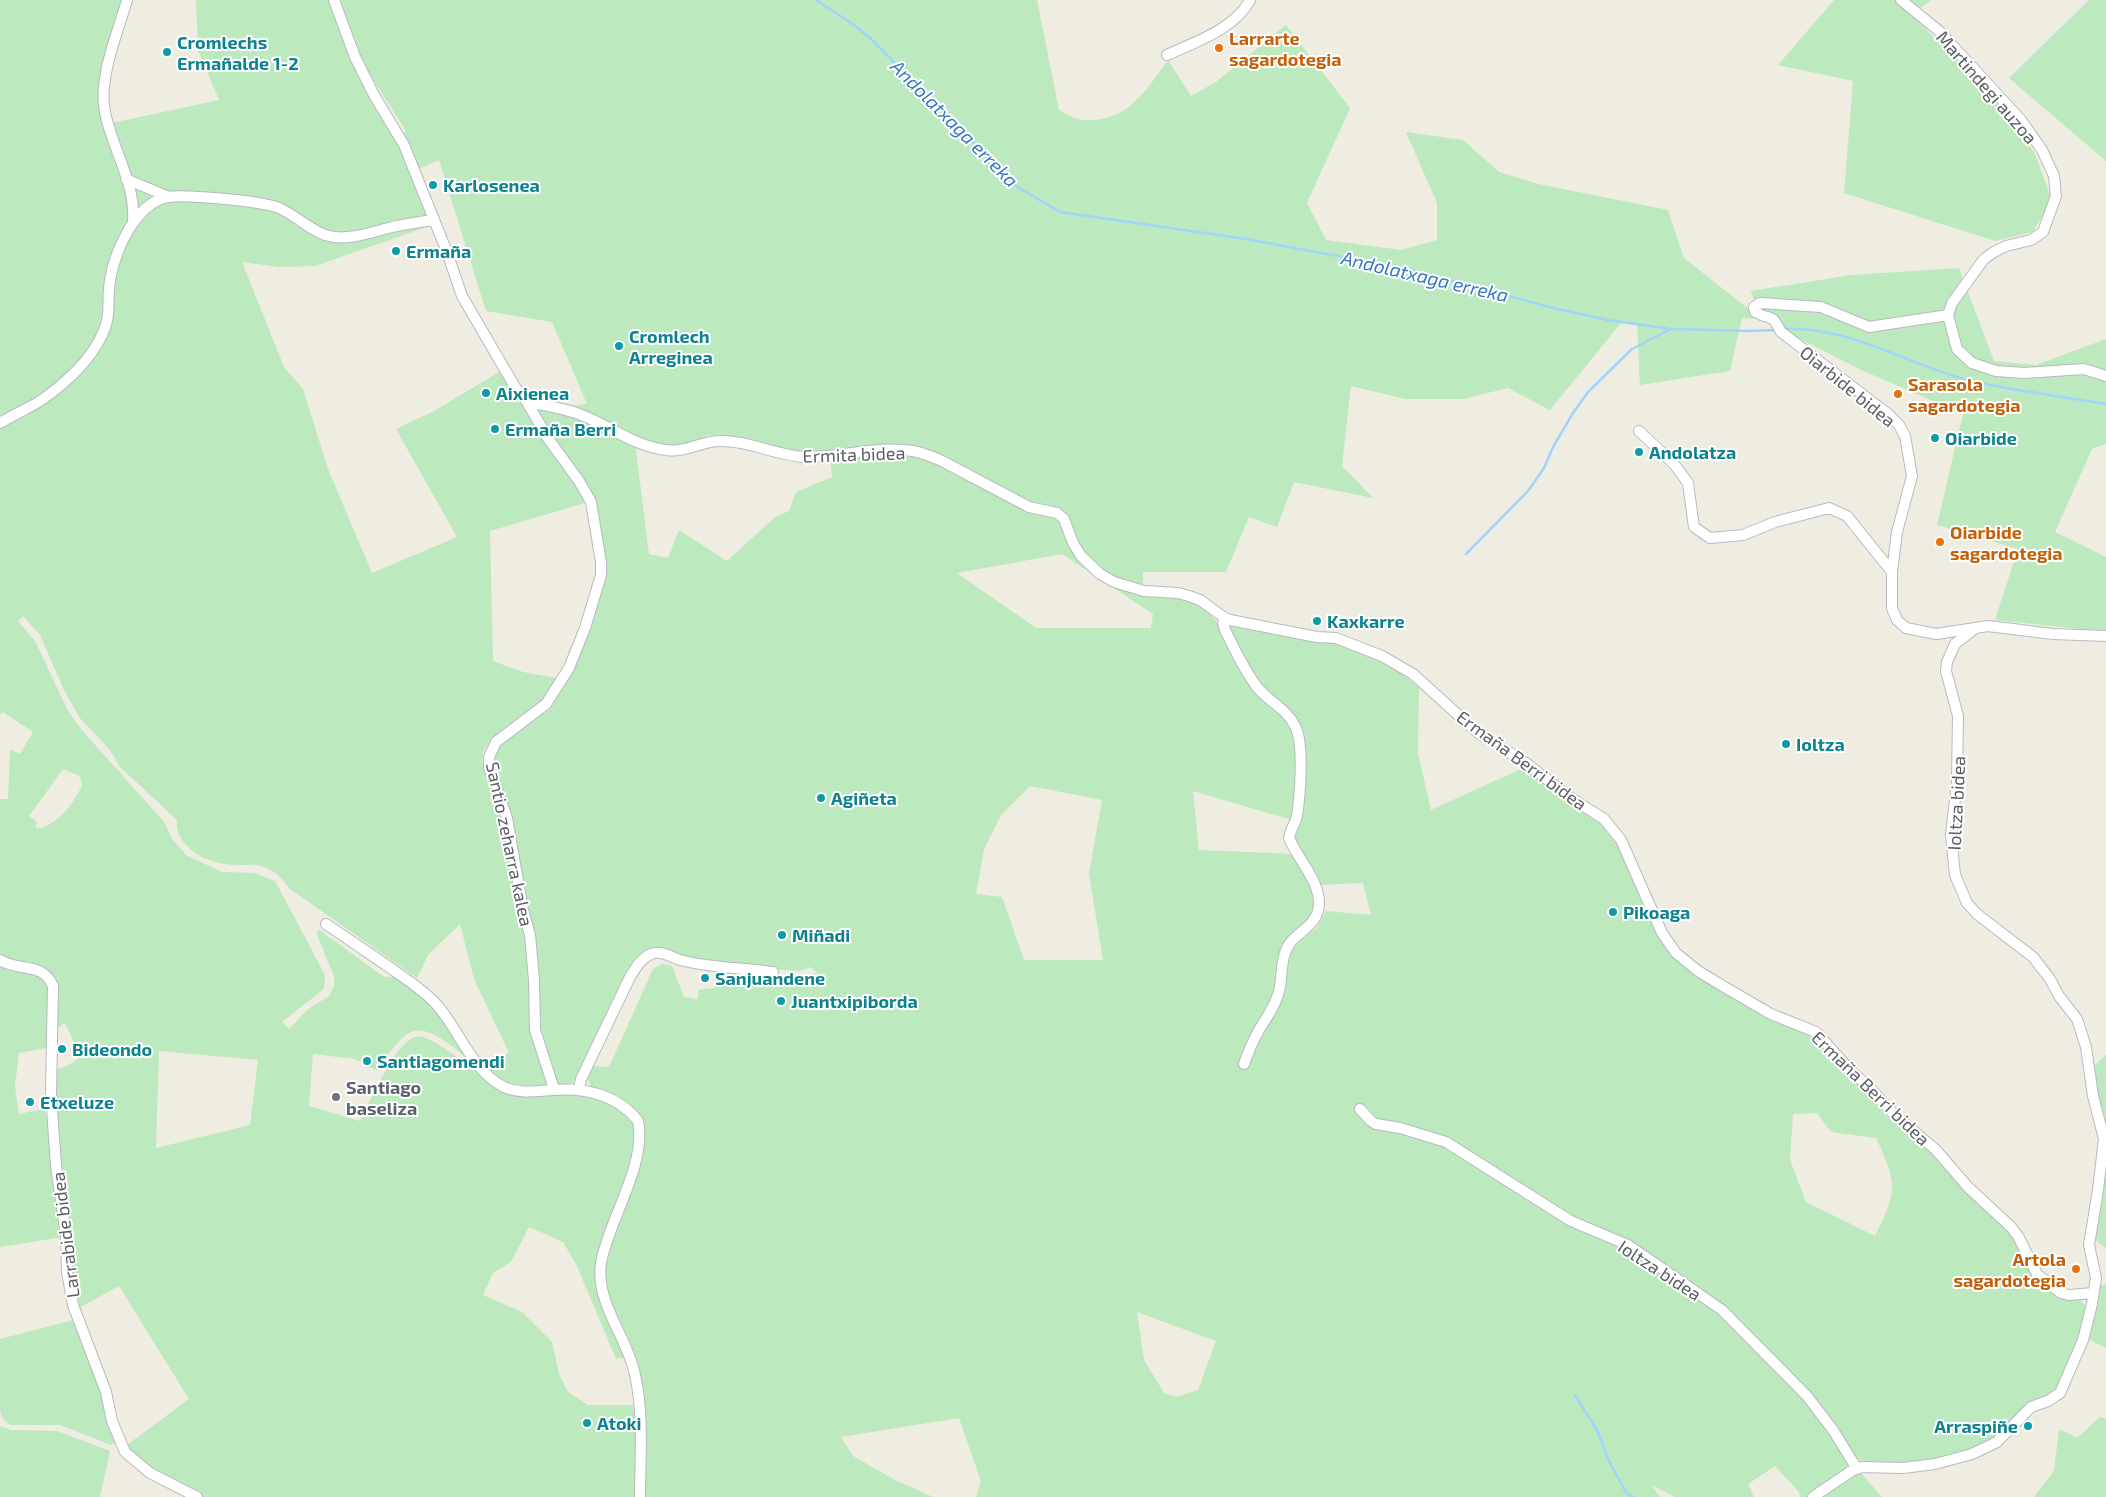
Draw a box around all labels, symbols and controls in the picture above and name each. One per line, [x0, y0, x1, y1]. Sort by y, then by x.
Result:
street label: Martindegi auzoa [1932, 26, 2042, 148]
place label: Larrarte sagardotegia [1229, 27, 1342, 70]
place label: Cromlechs Ermañalde 1-2 [177, 31, 299, 74]
marker: Larrarte sagardotegia [1213, 42, 1225, 54]
marker: Cromlechs Ermañalde 1-2 [161, 46, 173, 58]
water label: Andolatxaga erreka [886, 54, 1024, 192]
place label: Karlosenea [443, 174, 540, 196]
marker: Karlosenea [427, 179, 439, 191]
place label: Ermaña [406, 240, 471, 262]
marker: Ermaña [390, 245, 402, 257]
water label: Andolatxaga erreka [1338, 245, 1511, 306]
place label: Cromlech Arreginea [629, 325, 713, 368]
marker: Cromlech Arreginea [613, 340, 625, 352]
street label: Oiarbide bidea [1796, 341, 1900, 431]
place label: Sarasola sagardotegia [1908, 373, 2021, 416]
place label: Aixienea [496, 382, 569, 404]
marker: Aixienea [480, 387, 492, 399]
marker: Sarasola sagardotegia [1892, 388, 1904, 400]
place label: Ermaña Berri [505, 418, 616, 440]
marker: Ermaña Berri [489, 423, 501, 435]
place label: Oiarbide [1945, 427, 2017, 449]
marker: Oiarbide [1929, 432, 1941, 444]
street label: Ermita bidea [802, 441, 906, 467]
place label: Andolatza [1649, 441, 1736, 463]
marker: Andolatza [1633, 446, 1645, 458]
place label: Oiarbide sagardotegia [1950, 521, 2063, 564]
marker: Oiarbide sagardotegia [1934, 536, 1946, 548]
place label: Kaxkarre [1327, 610, 1405, 632]
marker: Kaxkarre [1311, 615, 1323, 627]
street label: Ermaña Berri bidea [1453, 705, 1591, 815]
place label: Ioltza [1796, 733, 1845, 755]
marker: Ioltza [1780, 738, 1792, 750]
street label: Ioltza bidea [1943, 755, 1969, 851]
street label: Santio zeharra kalea [482, 760, 538, 928]
place label: Agiñeta [831, 787, 897, 809]
marker: Agiñeta [815, 792, 827, 804]
place label: Pikoaga [1623, 901, 1690, 923]
marker: Pikoaga [1607, 906, 1619, 918]
place label: Miñadi [792, 924, 850, 946]
marker: Miñadi [776, 929, 788, 941]
place label: Sanjuandene [715, 967, 825, 989]
marker: Sanjuandene [699, 972, 711, 984]
place label: Juantxipiborda [791, 990, 918, 1012]
marker: Juantxipiborda [775, 995, 787, 1007]
street label: Ermaña Berri bidea [1807, 1026, 1935, 1150]
place label: Bideondo [72, 1038, 152, 1060]
marker: Bideondo [56, 1043, 68, 1055]
place label: Santiagomendi [377, 1050, 505, 1072]
marker: Santiagomendi [361, 1055, 373, 1067]
place label: Santiago baseliza [346, 1076, 421, 1119]
place label: Etxeluze [40, 1091, 114, 1113]
marker: Santiago baseliza [330, 1091, 342, 1103]
marker: Etxeluze [24, 1096, 36, 1108]
street label: Larrabide bidea [46, 1171, 84, 1299]
street label: Ioltza bidea [1614, 1235, 1706, 1305]
place label: Artola sagardotegia [1953, 1248, 2066, 1291]
marker: Artola sagardotegia [2070, 1263, 2082, 1275]
place label: Atoki [597, 1412, 642, 1434]
place label: Arraspiñe [1934, 1415, 2018, 1437]
marker: Atoki [581, 1417, 593, 1429]
marker: Arraspiñe [2022, 1420, 2034, 1432]

